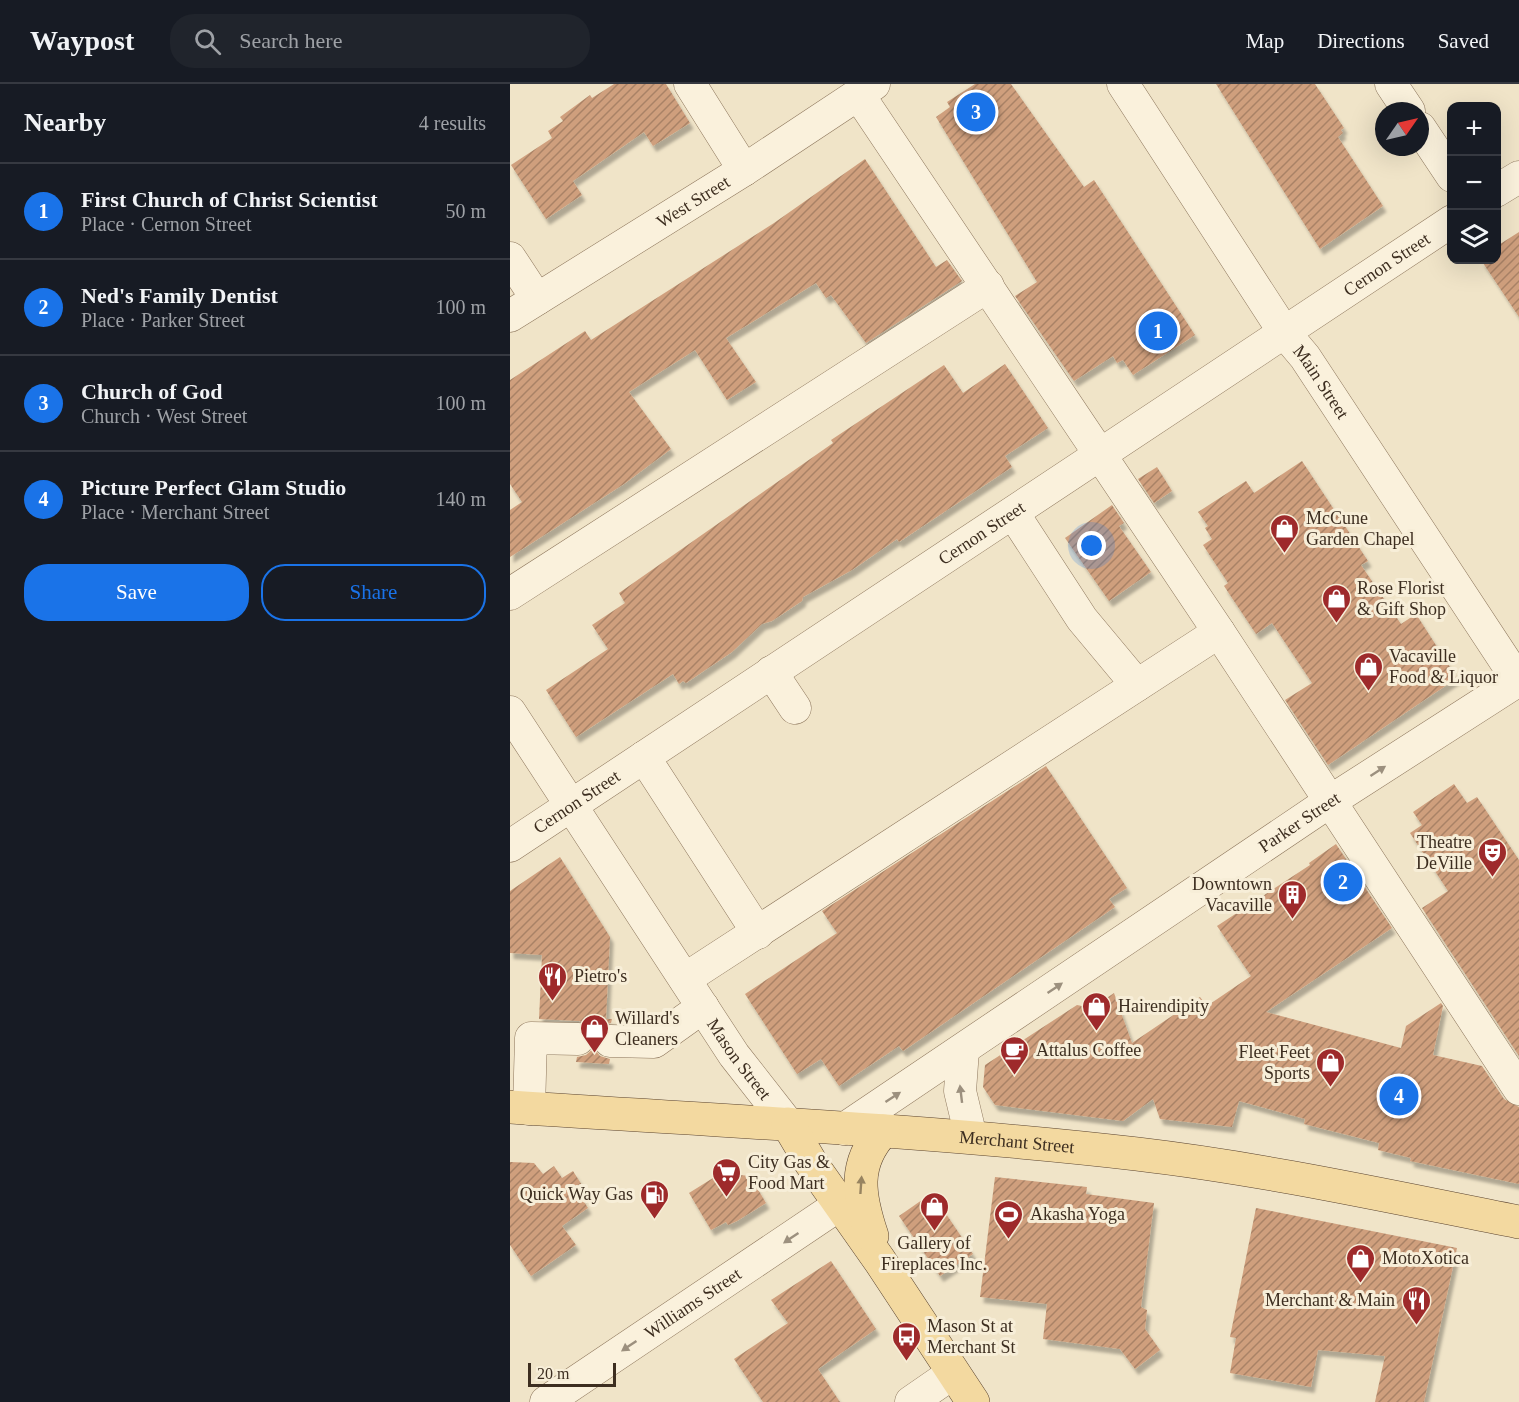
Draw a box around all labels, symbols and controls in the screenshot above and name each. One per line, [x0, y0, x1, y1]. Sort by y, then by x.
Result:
search box [170, 14, 590, 68]
text: Waypost [30, 25, 134, 56]
icon: search [191, 25, 224, 58]
text: Search here [239, 28, 342, 53]
text: Map [1246, 29, 1284, 53]
text: Directions [1317, 29, 1405, 53]
text: Saved [1438, 29, 1489, 53]
pin: 3 [956, 90, 996, 135]
north arrow [1375, 102, 1429, 156]
map controls [1447, 102, 1501, 264]
button: + [1447, 102, 1501, 156]
text: Nearby [24, 108, 106, 137]
text: 4 results [419, 112, 486, 134]
button: − [1447, 156, 1501, 210]
street label: West Street [653, 171, 733, 232]
text: First Church of Christ Scientist [81, 187, 378, 212]
text: 1 [39, 200, 49, 222]
text: 50 m [445, 200, 486, 222]
button: layers [1447, 210, 1501, 264]
text: Place · Cernon Street [81, 213, 252, 235]
street label: Cernon Street [1340, 229, 1434, 300]
text: Ned's Family Dentist [81, 283, 278, 308]
text: 2 [39, 296, 49, 318]
text: 100 m [435, 296, 486, 318]
pin: 1 [1138, 308, 1178, 354]
text: Place · Parker Street [81, 309, 245, 331]
street label: Main Street [1289, 341, 1353, 423]
text: Church of God [81, 379, 222, 404]
text: 3 [39, 392, 49, 414]
text: 100 m [435, 392, 486, 414]
text: Church · West Street [81, 405, 247, 427]
text: Picture Perfect Glam Studio [81, 475, 346, 500]
text: 4 [39, 488, 49, 510]
text: 140 m [435, 488, 486, 510]
street label: Cernon Street [935, 497, 1029, 569]
text: Place · Merchant Street [81, 501, 269, 523]
place label: McCune Garden Chapel [1306, 508, 1414, 549]
shop icon: McCune Garden Chapel [1269, 512, 1301, 554]
your location [1077, 531, 1106, 560]
button: Save [24, 564, 249, 621]
button: Share [261, 564, 486, 621]
place label: Rose Florist & Gift Shop [1357, 578, 1446, 619]
shop icon: Rose Florist & Gift Shop [1320, 582, 1352, 624]
place label: Vacaville Food & Liquor [1389, 646, 1498, 687]
shop icon: Vacaville Food & Liquor [1352, 650, 1384, 692]
one-way arrow [1370, 765, 1386, 776]
street label: Cernon Street [530, 766, 624, 838]
street label: Parker Street [1255, 788, 1344, 857]
place label: Theatre DeVille [1416, 832, 1472, 873]
theatre icon: Theatre DeVille [1477, 836, 1509, 878]
pin: 2 [1324, 860, 1362, 904]
place label: Downtown Vacaville [1192, 874, 1272, 915]
building icon: Downtown Vacaville [1277, 878, 1309, 920]
restaurant icon: Pietro's [537, 960, 569, 1002]
place label: Pietro's [574, 966, 627, 986]
one-way arrow [1046, 982, 1062, 994]
shop icon: Hairendipity [1081, 990, 1113, 1032]
place label: Hairendipity [1118, 996, 1209, 1016]
place label: Willard's Cleaners [615, 1008, 680, 1049]
shop icon: Willard's Cleaners [578, 1012, 610, 1054]
street label: Mason Street [703, 1015, 775, 1104]
cafe icon: Attalus Coffee [999, 1034, 1031, 1076]
place label: Attalus Coffee [1036, 1040, 1141, 1060]
place label: Fleet Feet Sports [1239, 1042, 1310, 1083]
shop icon: Fleet Feet Sports [1315, 1046, 1347, 1088]
pin: 4 [1380, 1074, 1418, 1118]
one-way arrow [957, 1084, 966, 1103]
one-way arrow [885, 1091, 901, 1102]
street label: Merchant Street [958, 1127, 1075, 1157]
place label: City Gas & Food Mart [748, 1152, 830, 1193]
supermarket icon: City Gas & Food Mart [711, 1156, 743, 1198]
one-way arrow [857, 1175, 866, 1194]
fuel station icon: Quick Way Gas [638, 1178, 670, 1220]
place label: Quick Way Gas [520, 1184, 633, 1204]
shop icon: Gallery of Fireplaces Inc. [918, 1190, 950, 1232]
sports icon: Akasha Yoga [993, 1198, 1025, 1240]
place label: Akasha Yoga [1030, 1204, 1125, 1224]
one-way arrow [782, 1232, 799, 1243]
place label: Gallery of Fireplaces Inc. [881, 1233, 987, 1274]
shop icon: MotoXotica [1345, 1242, 1377, 1284]
place label: MotoXotica [1382, 1248, 1469, 1268]
street label: Williams Street [641, 1264, 745, 1343]
restaurant icon: Merchant & Main [1400, 1284, 1432, 1326]
place label: Merchant & Main [1265, 1290, 1395, 1310]
place label: Mason St at Merchant St [927, 1316, 1015, 1357]
bus stop icon: Mason St at Merchant St [890, 1320, 922, 1362]
one-way arrow [621, 1340, 637, 1352]
scale bar [528, 1360, 616, 1388]
text: 20 m [537, 1365, 569, 1382]

